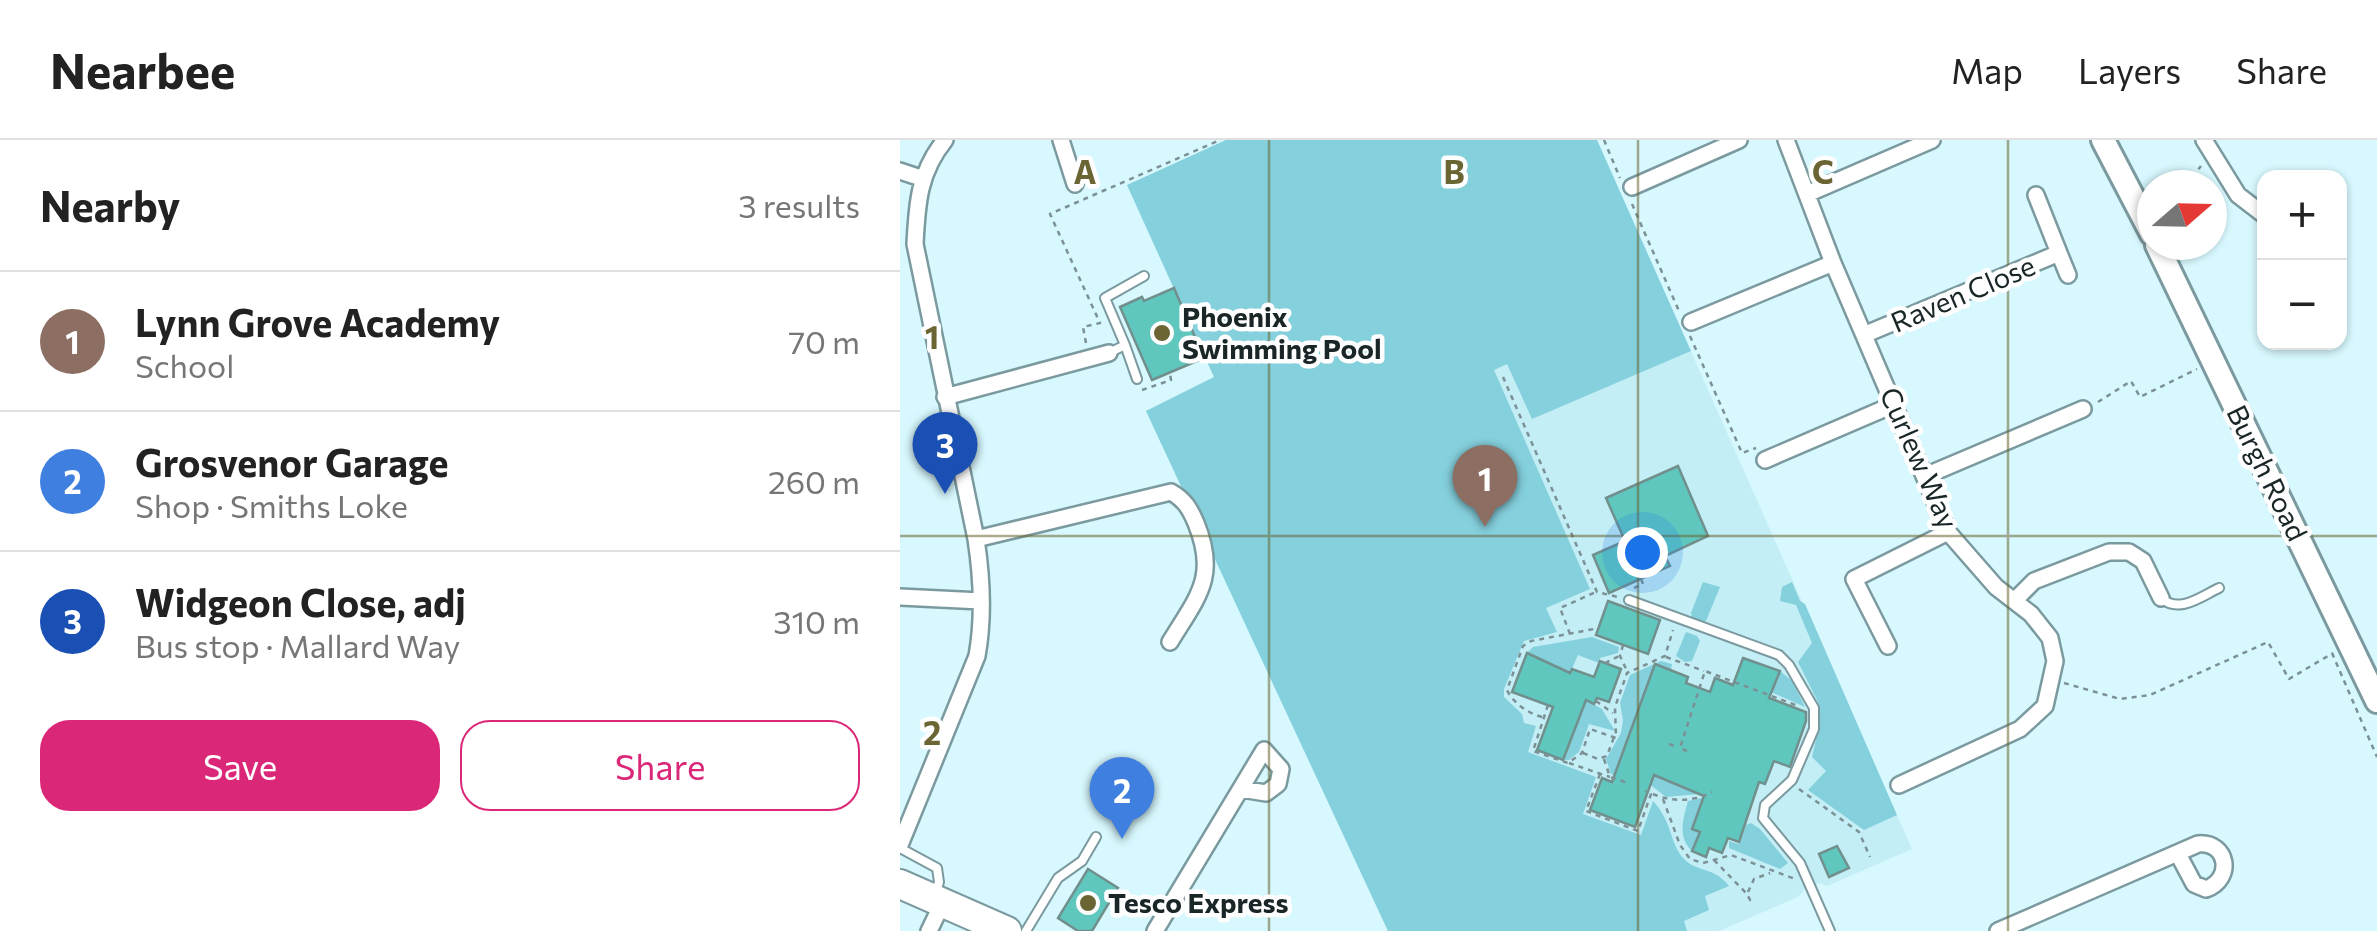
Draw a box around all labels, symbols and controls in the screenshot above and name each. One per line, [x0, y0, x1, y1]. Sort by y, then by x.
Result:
text: Nearbee [50, 40, 235, 99]
text: Map [1951, 48, 2023, 91]
text: Layers [2078, 48, 2181, 91]
text: Share [2236, 48, 2327, 91]
text: A [1074, 151, 1097, 191]
text: B [1443, 151, 1465, 191]
text: C [1812, 151, 1834, 191]
north arrow [2137, 170, 2227, 260]
map controls [2257, 170, 2347, 350]
button: + [2257, 170, 2347, 260]
text: Nearby [40, 179, 180, 231]
text: 3 results [738, 185, 860, 225]
street label: Raven Close [1885, 247, 2040, 339]
button: − [2257, 260, 2347, 350]
text: Lynn Grove Academy [135, 298, 500, 345]
place label: Phoenix Swimming Pool [1182, 299, 1382, 365]
text: 1 [925, 316, 939, 356]
text: 1 [65, 321, 80, 361]
text: 70 m [788, 321, 860, 361]
marker: Phoenix Swimming Pool [1151, 322, 1173, 344]
text: School [135, 345, 234, 385]
street label: Curlew Way [1874, 382, 1966, 534]
street label: Burgh Road [2220, 399, 2315, 546]
pin: 3 [912, 412, 978, 494]
text: Grosvenor Garage [135, 438, 449, 485]
pin: 1 [1452, 444, 1518, 527]
text: 2 [63, 461, 82, 501]
text: 260 m [768, 461, 860, 501]
text: Shop · Smiths Loke [135, 485, 408, 525]
your location [1617, 527, 1668, 578]
text: Widgeon Close, adj [135, 578, 466, 625]
text: 3 [63, 601, 82, 641]
text: 310 m [773, 601, 860, 641]
text: Bus stop · Mallard Way [135, 625, 460, 665]
text: 2 [923, 712, 941, 752]
button: Save [40, 720, 440, 811]
button: Share [460, 720, 860, 811]
pin: 2 [1090, 756, 1154, 839]
place label: Tesco Express [1108, 885, 1289, 919]
marker: Tesco Express [1077, 892, 1099, 914]

